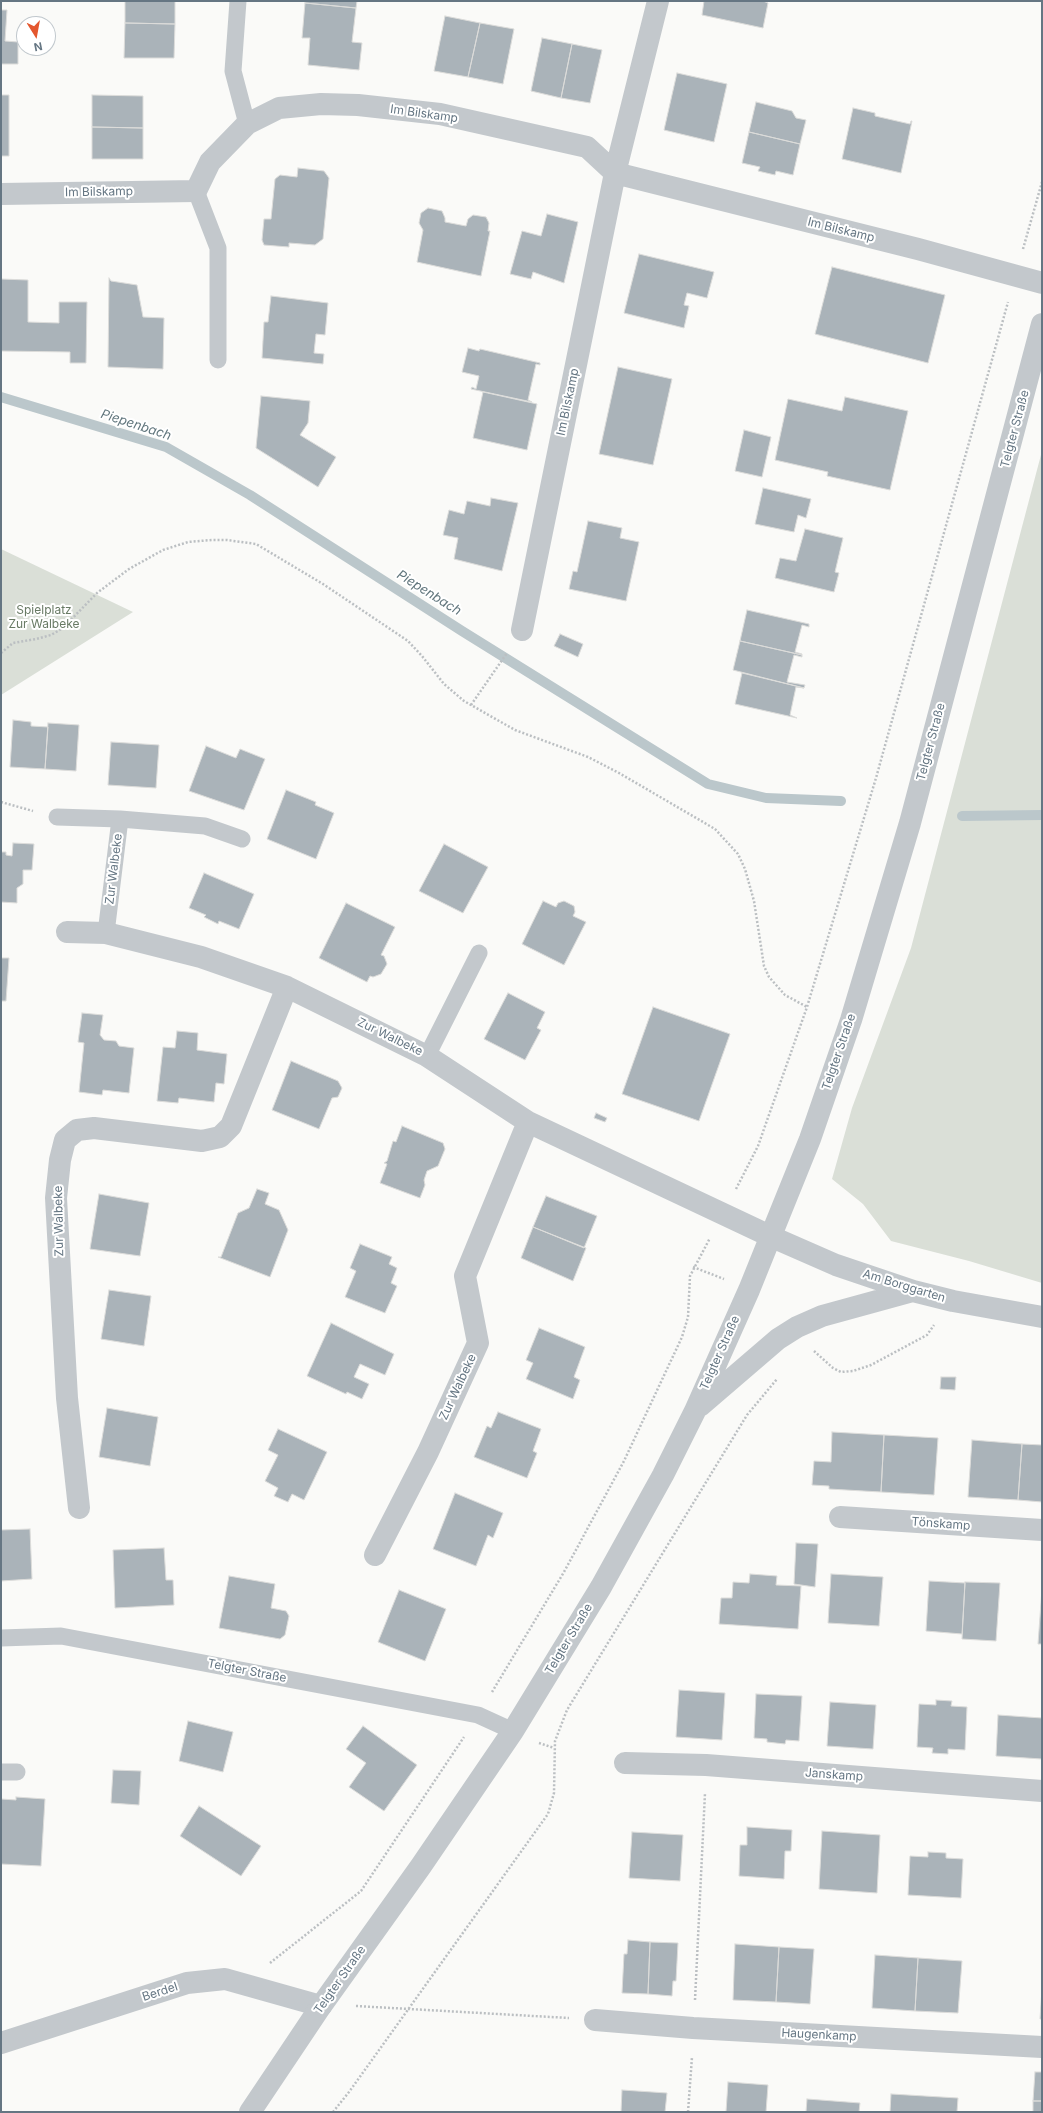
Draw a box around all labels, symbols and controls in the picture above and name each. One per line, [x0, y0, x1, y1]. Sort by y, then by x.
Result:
north arrow [16, 16, 56, 56]
text: N [33, 39, 44, 54]
street label: Im Bilskamp [389, 102, 459, 126]
street label: Im Bilskamp [65, 184, 133, 200]
street label: Im Bilskamp [806, 215, 876, 245]
street label: Im Bilskamp [554, 367, 582, 437]
street label: Telgter Straße [998, 388, 1032, 470]
water label: Piepenbach [99, 406, 173, 444]
water label: Piepenbach [394, 567, 464, 619]
park label: Spielplatz Zur Walbeke [8, 603, 80, 631]
street label: Telgter Straße [914, 701, 948, 783]
street label: Zur Walbeke [103, 833, 125, 905]
street label: Telgter Straße [819, 1012, 859, 1092]
street label: Zur Walbeke [355, 1015, 425, 1059]
street label: Zur Walbeke [51, 1185, 67, 1257]
street label: Am Borggarten [861, 1267, 947, 1305]
street label: Telgter Straße [697, 1314, 743, 1392]
street label: Zur Walbeke [436, 1352, 480, 1422]
street label: Tönskamp [911, 1515, 971, 1533]
street label: Telgter Straße [542, 1601, 596, 1677]
street label: Telgter Straße [206, 1656, 288, 1686]
street label: Janskamp [804, 1766, 864, 1784]
street label: Telgter Straße [311, 1943, 369, 2017]
street label: Berdel [140, 1980, 180, 2004]
street label: Haugenkamp [781, 2026, 857, 2044]

